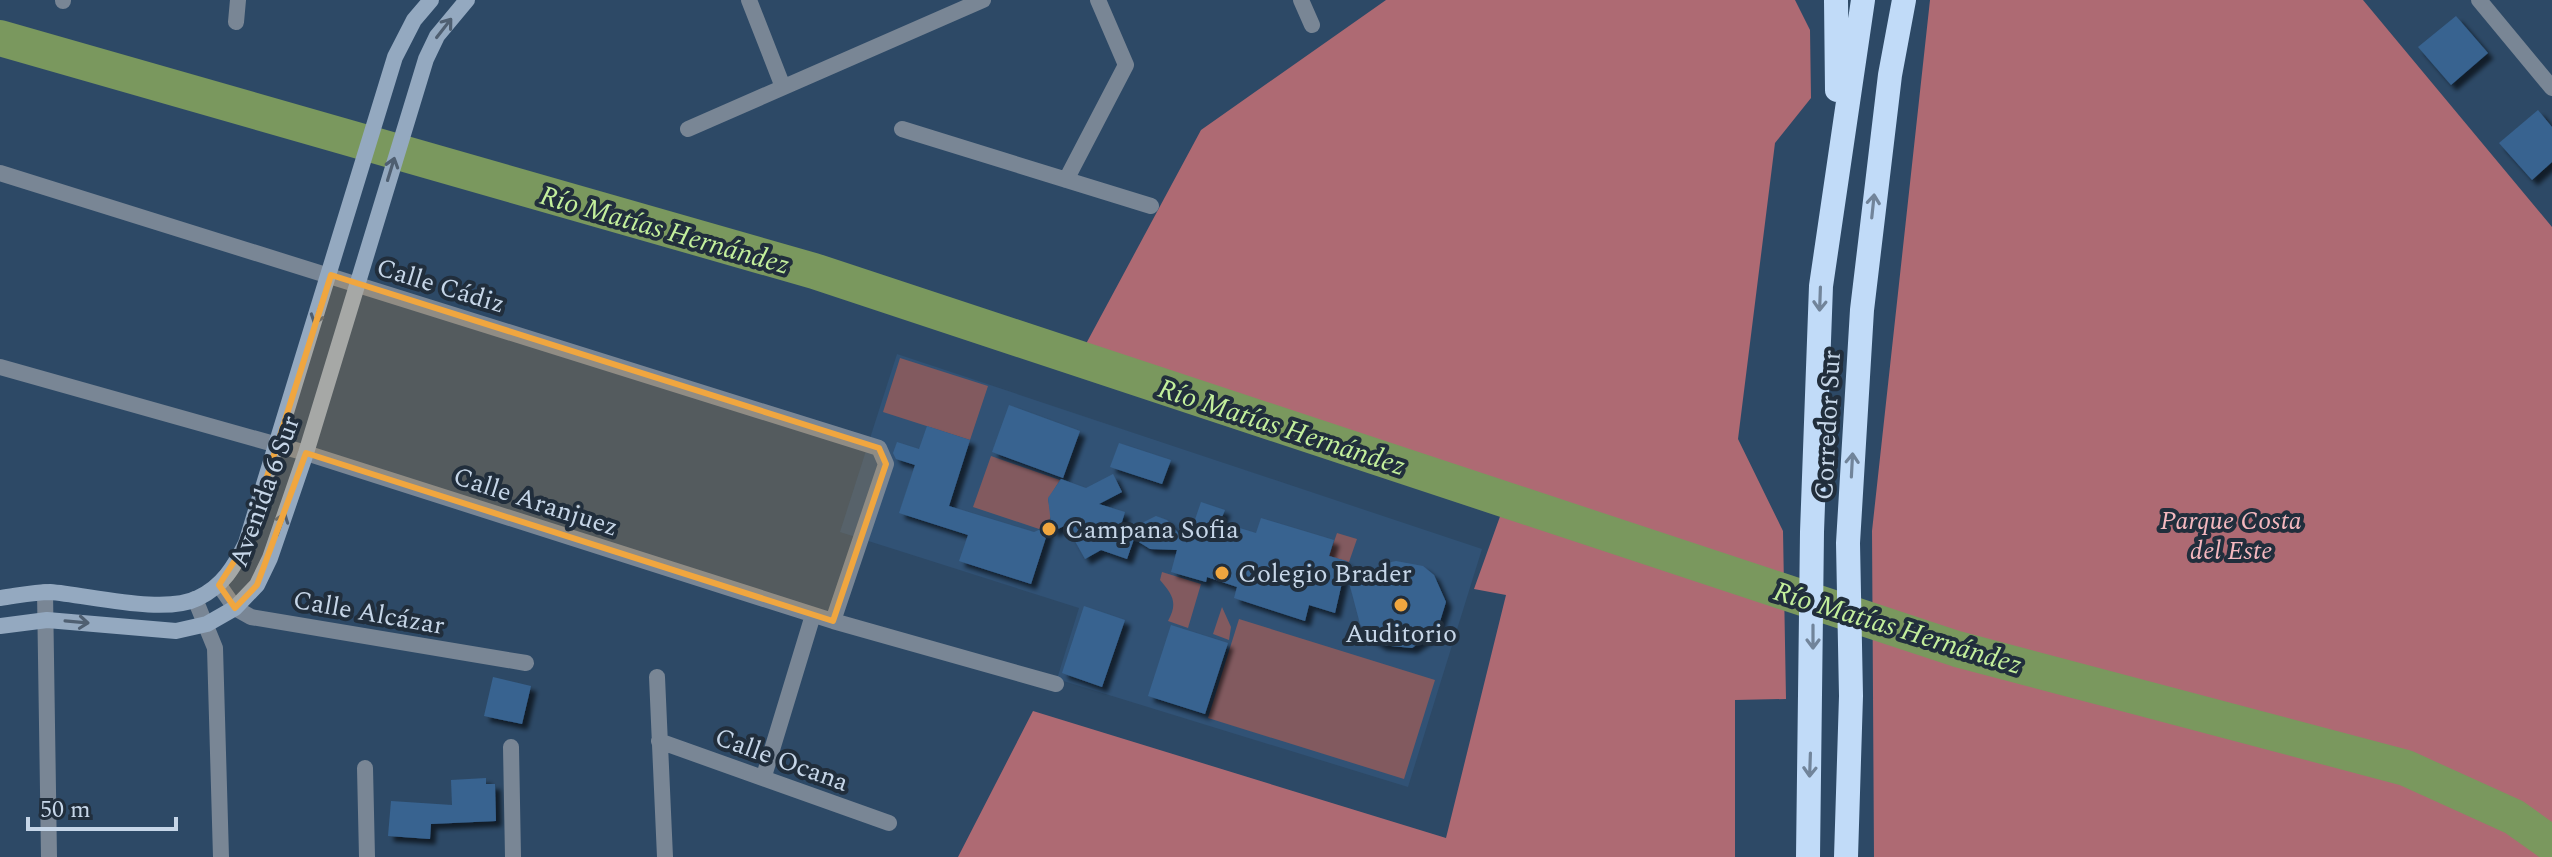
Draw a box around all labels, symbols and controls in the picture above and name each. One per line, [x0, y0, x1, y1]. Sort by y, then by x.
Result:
one-way arrow [435, 18, 452, 39]
one-way arrow [385, 157, 399, 182]
water label: Río Matías Hernández [535, 174, 795, 287]
one-way arrow [1865, 193, 1880, 220]
street label: Calle Cádiz [371, 247, 510, 324]
one-way arrow [1813, 285, 1828, 312]
one-way arrow [310, 301, 325, 326]
street label: Corredor Sur [1804, 349, 1852, 501]
water label: Río Matías Hernández [1152, 367, 1411, 488]
street label: Avenida 6 Sur [219, 410, 311, 573]
one-way arrow [1845, 452, 1860, 479]
street label: Calle Aranjuez [448, 456, 623, 547]
park label: Parque Costa del Este [2160, 501, 2302, 571]
place label: Campana Sofia [1065, 510, 1239, 550]
one-way arrow [275, 512, 290, 537]
marker: Campana Sofia [1040, 520, 1058, 538]
place label: Colegio Brader [1238, 554, 1412, 594]
marker: Colegio Brader [1213, 564, 1231, 582]
water label: Río Matías Hernández [1768, 570, 2027, 687]
street label: Calle Alcázar [290, 580, 448, 646]
marker: Auditorio [1392, 596, 1410, 614]
place label: Auditorio [1345, 614, 1457, 654]
one-way arrow [63, 615, 90, 630]
one-way arrow [1805, 623, 1821, 650]
street label: Calle Ocana [709, 717, 854, 803]
one-way arrow [1803, 751, 1818, 778]
scale bar [28, 781, 176, 831]
text: 50 m [40, 792, 91, 828]

